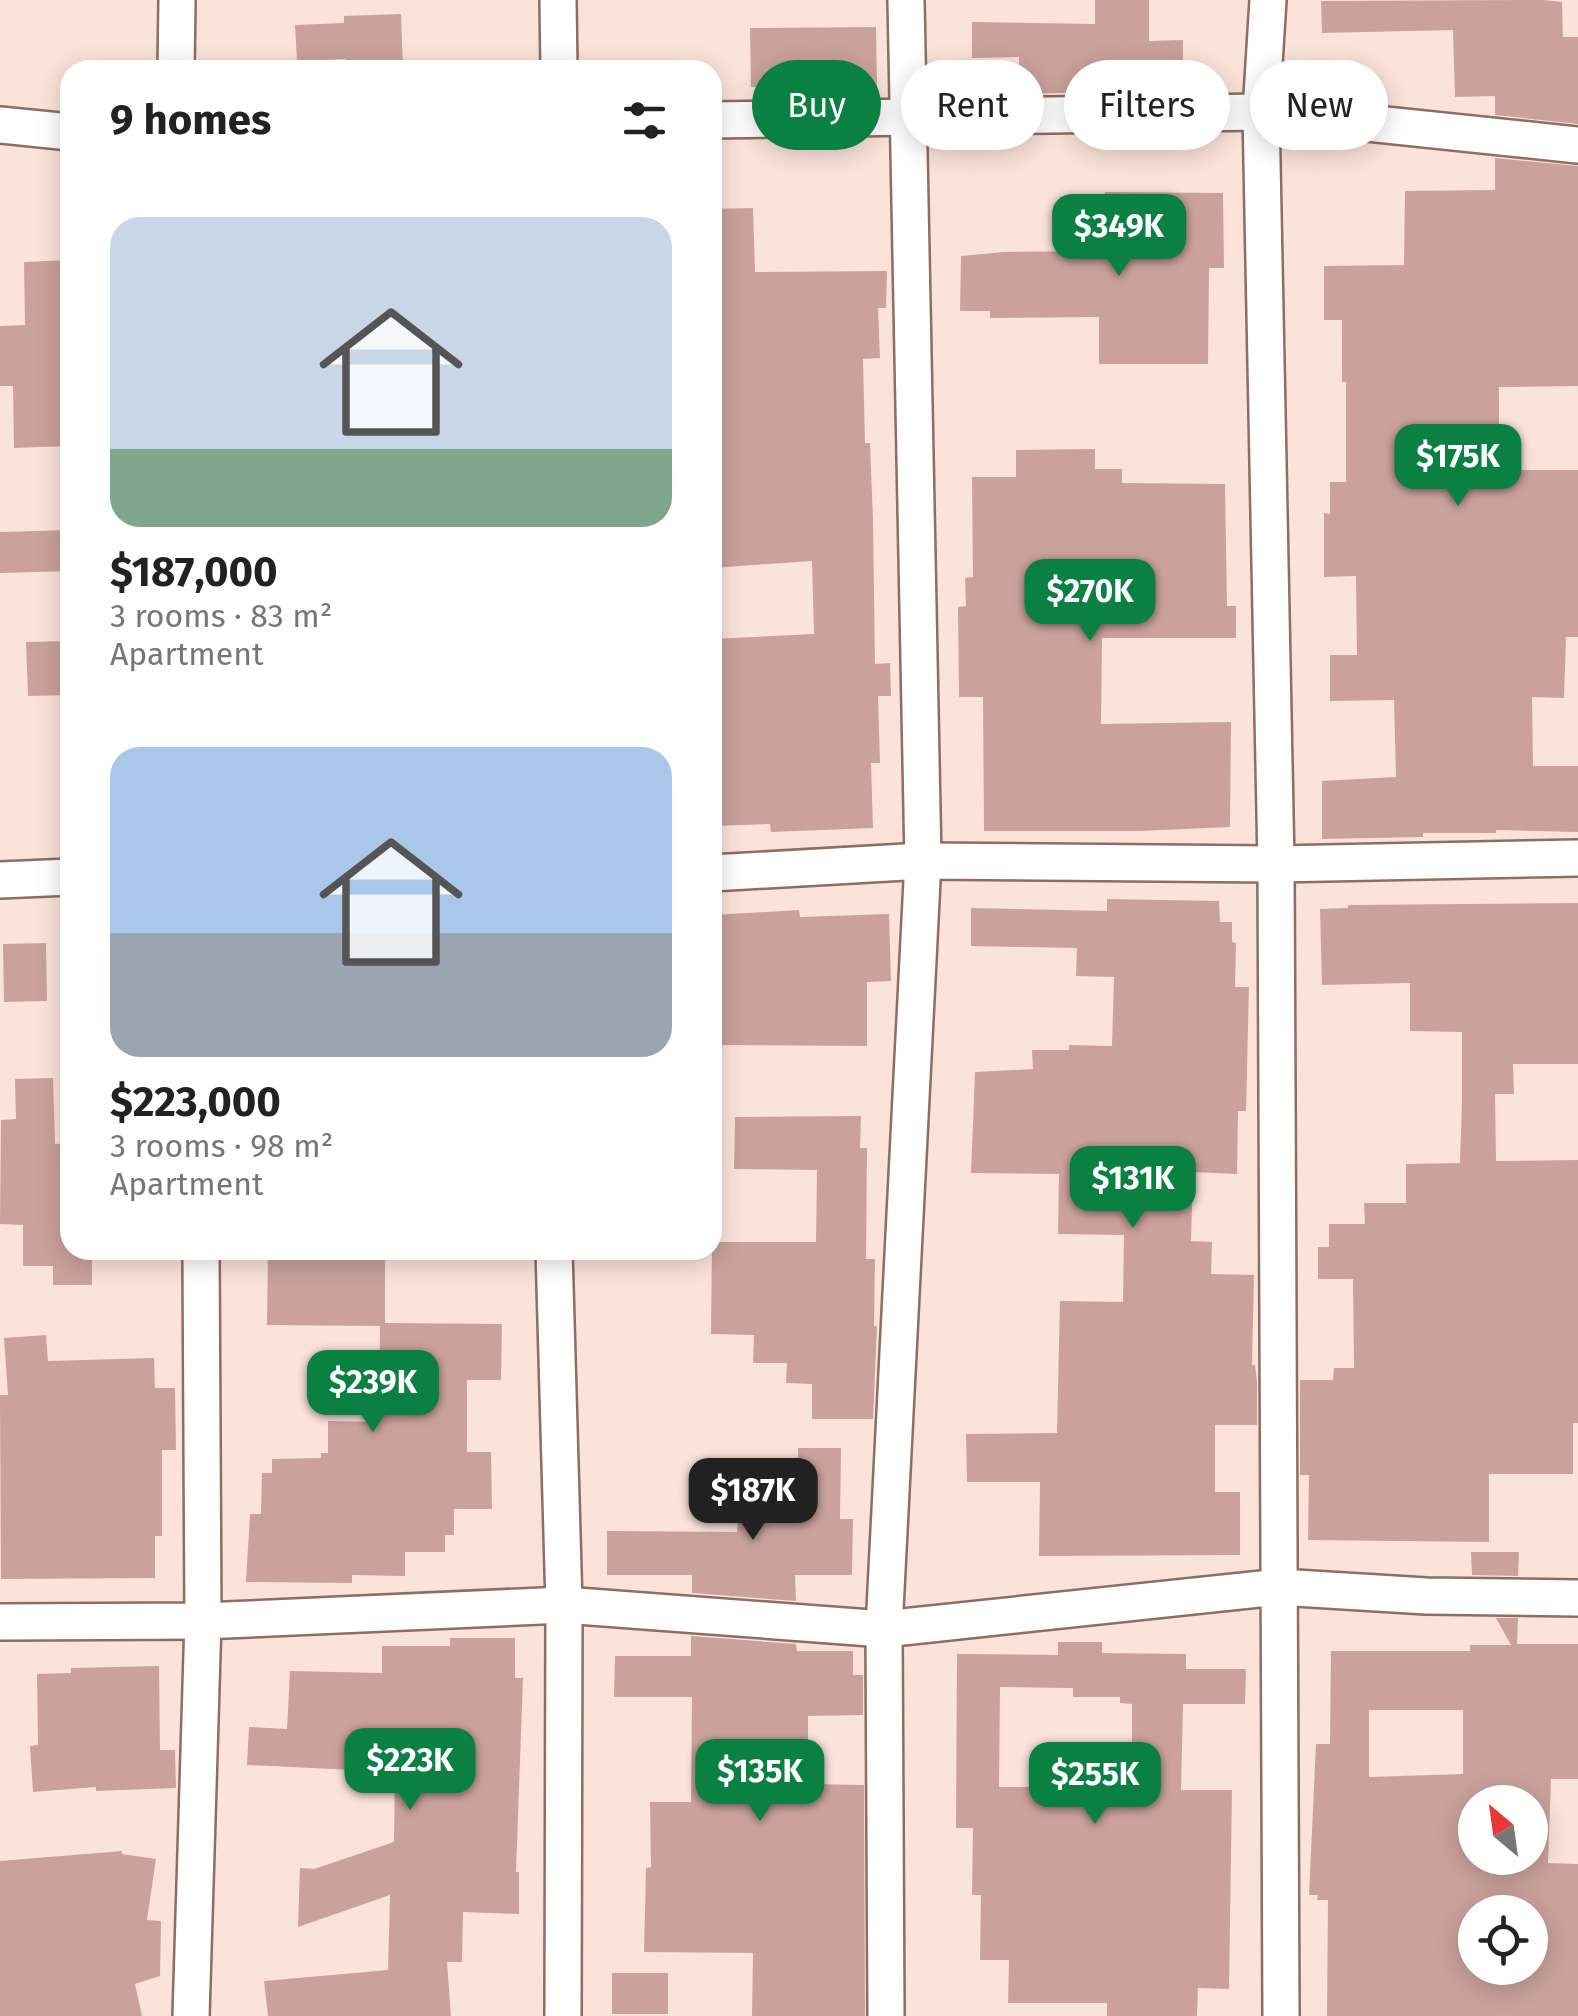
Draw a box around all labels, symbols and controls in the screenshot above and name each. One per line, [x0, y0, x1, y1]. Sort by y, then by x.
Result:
chip: Buy [752, 60, 881, 150]
chip: Rent [901, 60, 1044, 150]
chip: Filters [1064, 60, 1230, 150]
chip: New [1250, 60, 1388, 150]
icon: filters [617, 93, 672, 148]
text: 9 homes [110, 95, 271, 145]
pin: $349K [1049, 194, 1189, 279]
text: $349K [1074, 207, 1164, 245]
icon: home [301, 282, 481, 462]
pin: $175K [1388, 424, 1528, 509]
text: $175K [1416, 437, 1500, 475]
text: $187,000 [110, 547, 278, 597]
pin: $270K [1020, 559, 1160, 644]
text: $270K [1046, 572, 1134, 610]
text: 3 rooms · 83 m² [110, 597, 332, 635]
text: Apartment [110, 635, 264, 673]
icon: home [301, 812, 481, 992]
text: $223,000 [110, 1077, 281, 1127]
text: 3 rooms · 98 m² [110, 1127, 333, 1165]
pin: $131K [1063, 1146, 1203, 1231]
text: $131K [1092, 1159, 1174, 1197]
text: Apartment [110, 1165, 264, 1203]
pin: $239K [303, 1350, 443, 1435]
text: $239K [329, 1363, 417, 1401]
pin: $187K [683, 1458, 823, 1543]
text: $187K [711, 1471, 795, 1509]
pin: $223K [340, 1728, 480, 1813]
pin: $135K [690, 1739, 830, 1824]
text: $223K [366, 1741, 454, 1779]
pin: $255K [1025, 1742, 1165, 1827]
text: $135K [717, 1752, 803, 1790]
text: $255K [1051, 1755, 1139, 1793]
north arrow [1458, 1785, 1548, 1875]
map controls [1458, 1785, 1548, 1985]
button: locate [1458, 1895, 1548, 1985]

